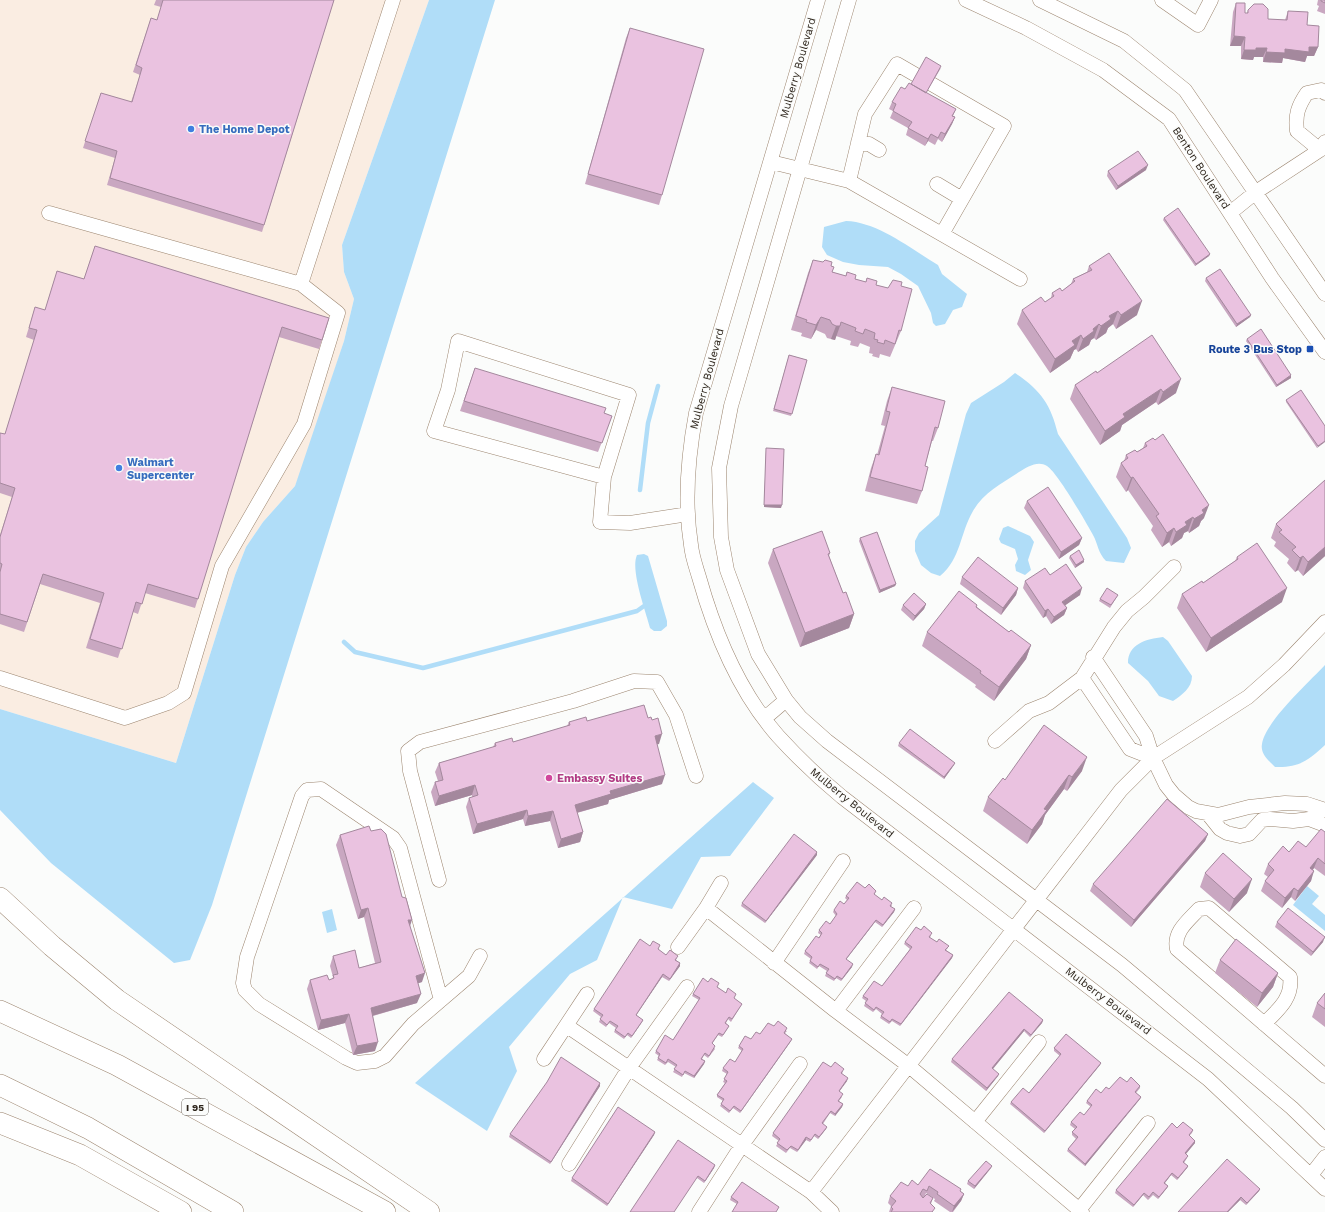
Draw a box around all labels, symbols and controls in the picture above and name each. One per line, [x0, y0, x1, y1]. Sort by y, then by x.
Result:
street label: Mulberry Boulevard [777, 16, 819, 120]
place label: The Home Depot [199, 123, 290, 136]
marker: The Home Depot [186, 124, 196, 134]
street label: Benton Boulevard [1170, 125, 1232, 211]
street label: Mulberry Boulevard [687, 327, 727, 431]
place label: Route 3 Bus Stop [1208, 343, 1302, 356]
marker: Route 3 Bus Stop [1305, 344, 1315, 354]
place label: Walmart Supercenter [127, 456, 194, 482]
marker: Walmart Supercenter [114, 463, 124, 473]
street label: Mulberry Boulevard [808, 765, 896, 841]
place label: Embassy Suites [557, 772, 642, 785]
marker: Embassy Suites [544, 773, 554, 783]
street label: Mulberry Boulevard [1063, 965, 1153, 1037]
road number: I 95 [182, 1099, 208, 1115]

